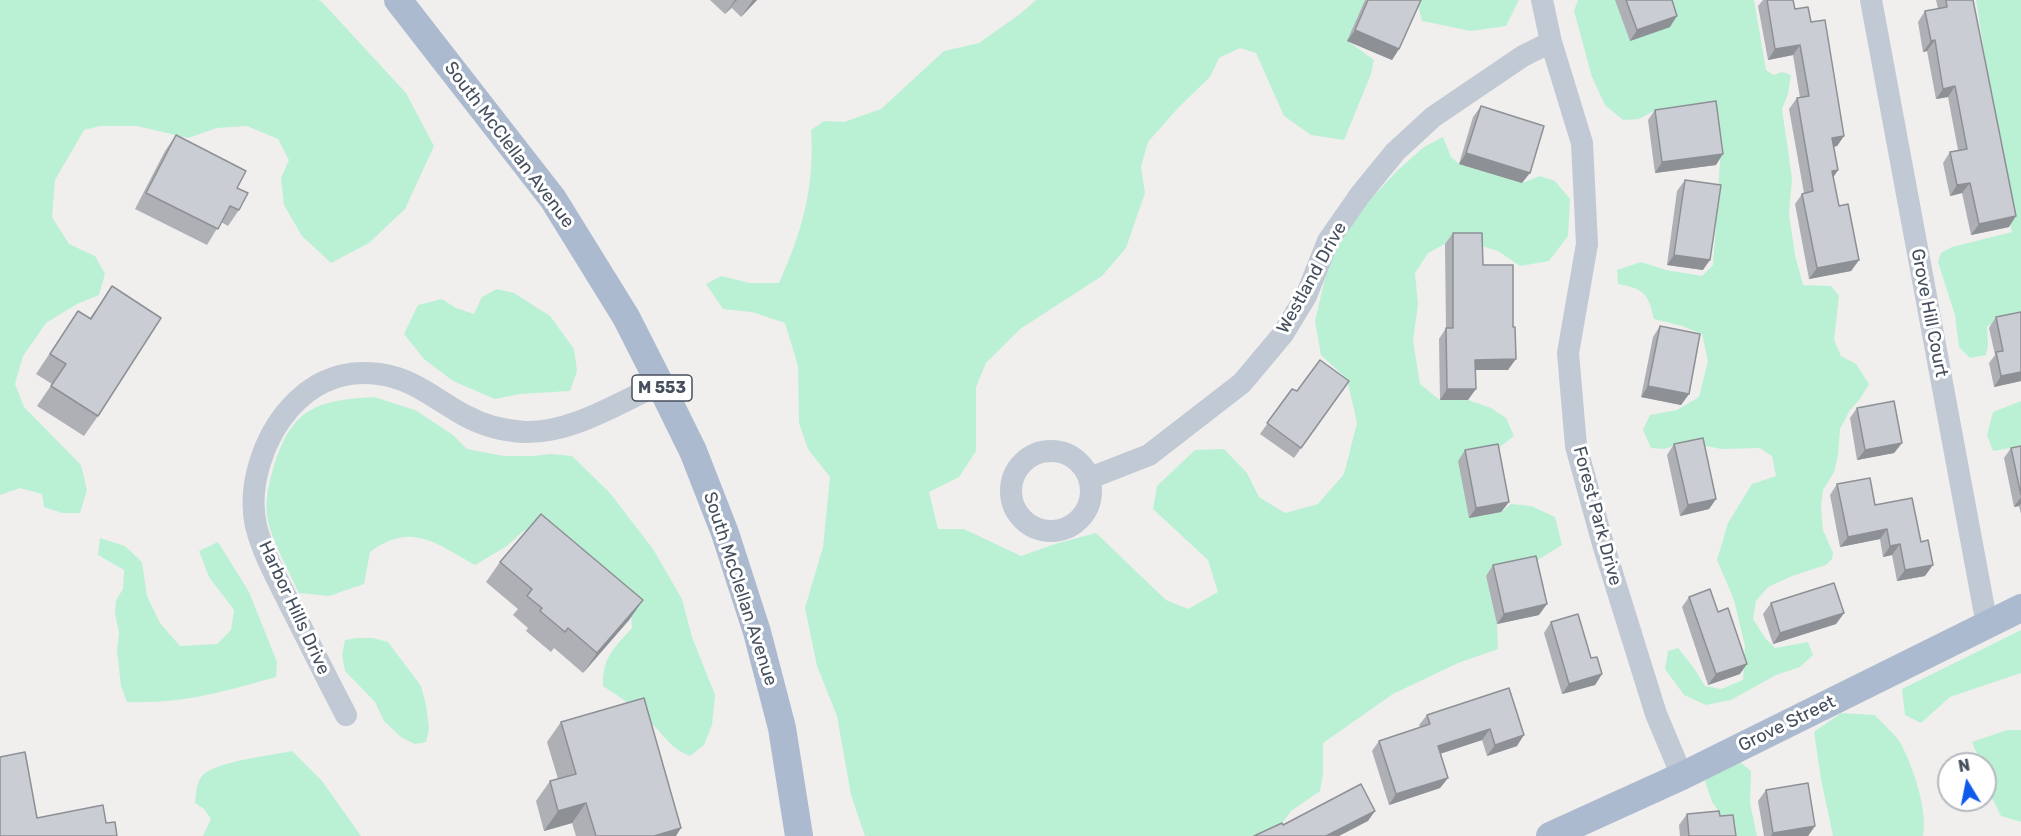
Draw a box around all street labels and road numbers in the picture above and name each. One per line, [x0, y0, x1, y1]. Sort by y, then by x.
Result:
street label: South McClellan Avenue [439, 58, 579, 232]
street label: Westland Drive [1273, 219, 1351, 337]
street label: Grove Hill Court [1906, 247, 1952, 379]
road number: M 553 [632, 375, 692, 401]
street label: Forest Park Drive [1568, 444, 1626, 588]
street label: South McClellan Avenue [698, 489, 782, 689]
street label: Harbor Hills Drive [254, 538, 334, 678]
street label: Grove Street [1735, 691, 1839, 757]

